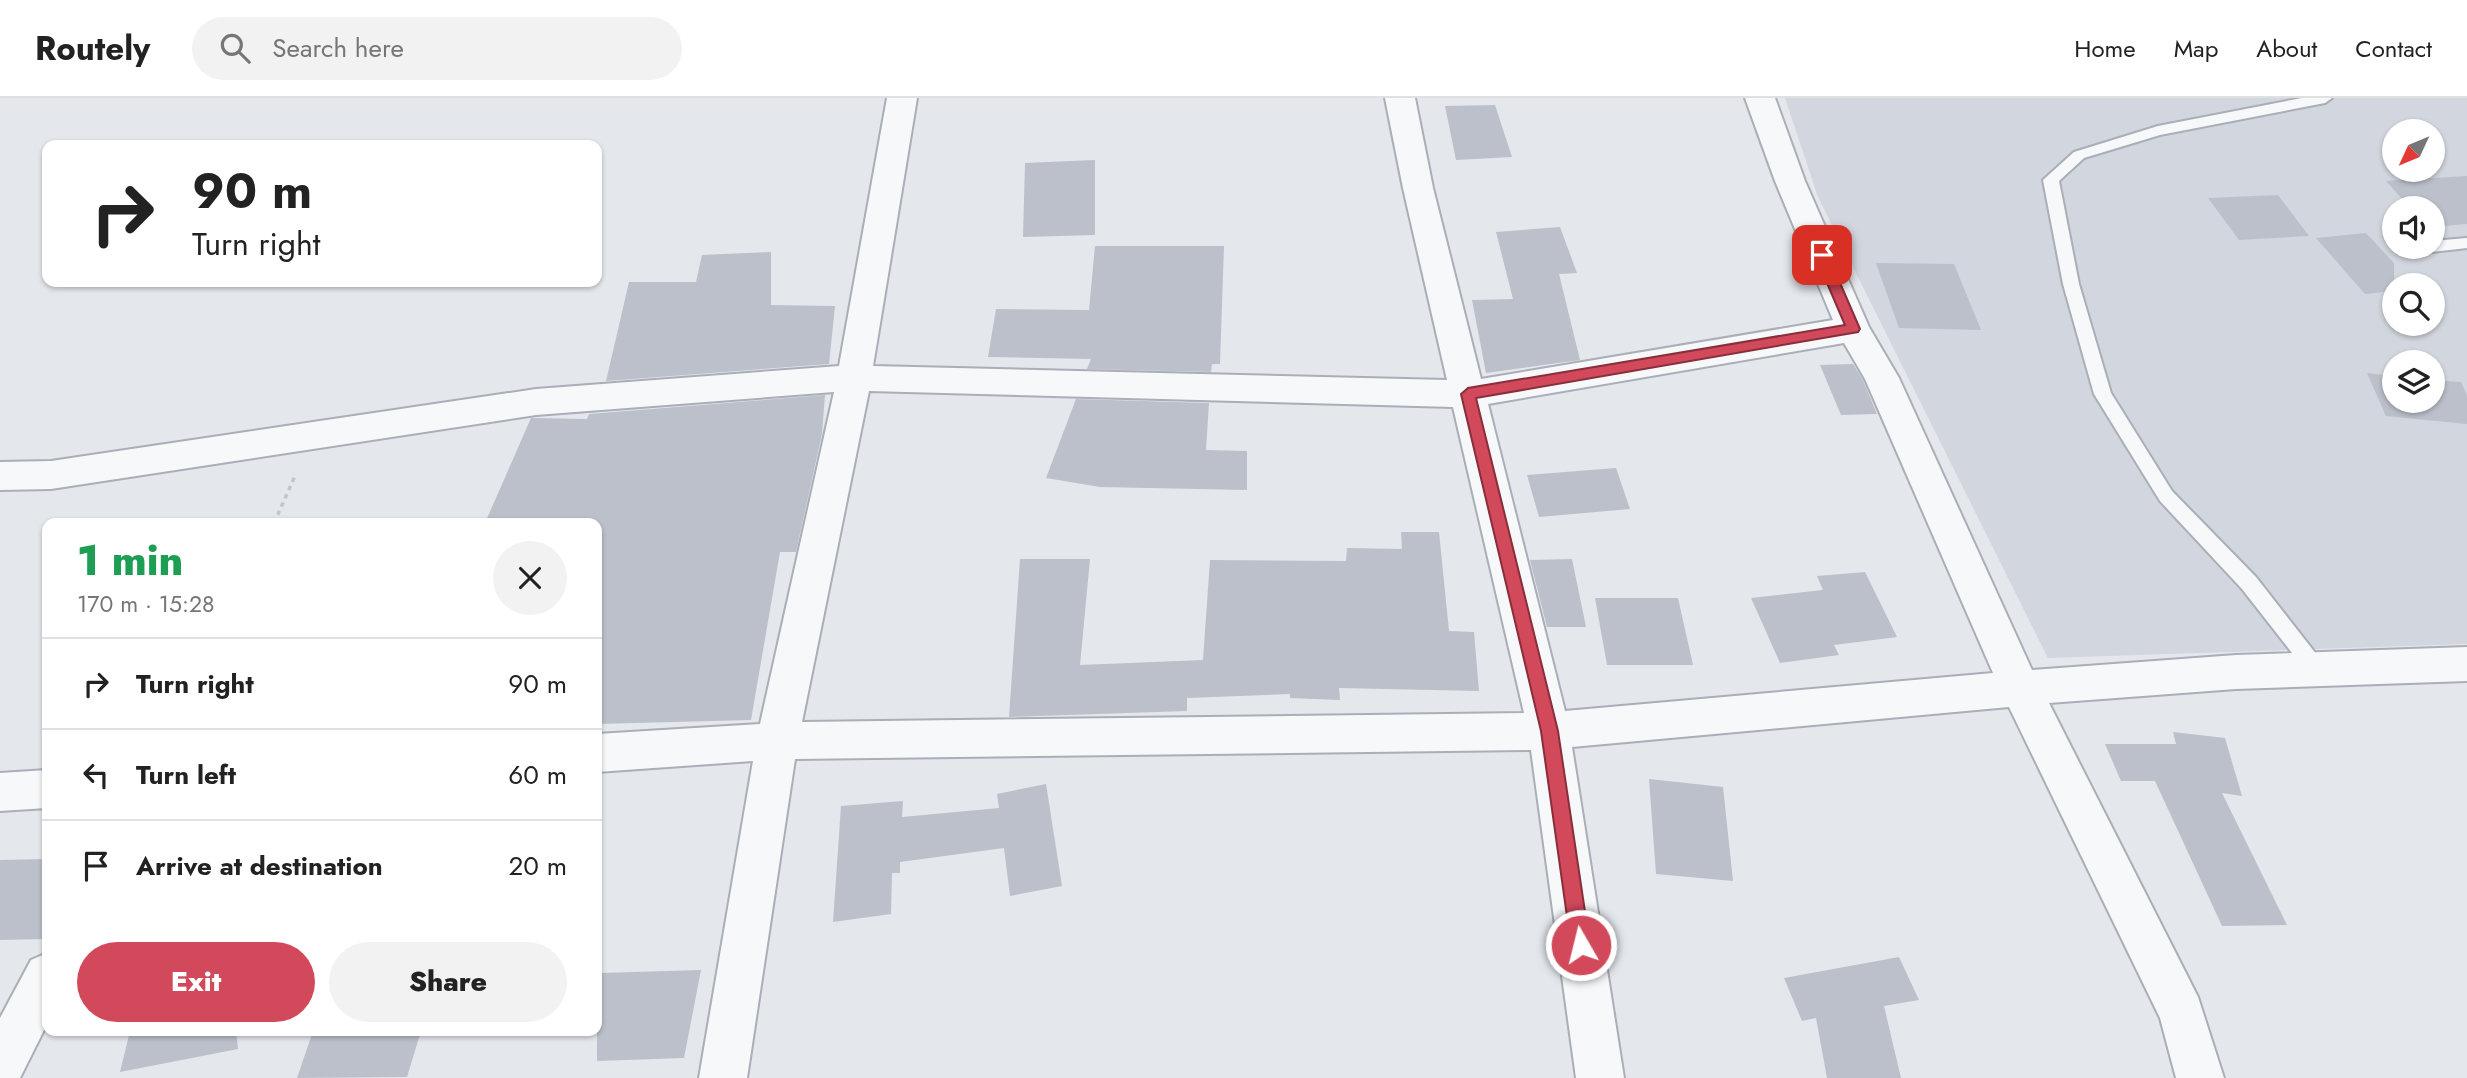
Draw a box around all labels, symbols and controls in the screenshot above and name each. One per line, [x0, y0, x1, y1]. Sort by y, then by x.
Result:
search box [192, 17, 682, 80]
text: Routely [35, 25, 150, 72]
icon: search [216, 29, 254, 67]
text: Search here [272, 29, 404, 67]
text: Home [2074, 31, 2136, 66]
text: Map [2174, 31, 2218, 66]
text: About [2256, 31, 2317, 66]
text: Contact [2355, 31, 2432, 66]
north arrow [2382, 119, 2445, 182]
map controls [2382, 119, 2445, 413]
text: 90 m [192, 156, 312, 226]
icon: right [77, 168, 168, 259]
button: sound [2382, 196, 2445, 259]
text: Turn right [192, 221, 321, 267]
pin [1792, 225, 1852, 285]
icon: arrive [1803, 236, 1841, 274]
button: search [2382, 273, 2445, 336]
button: layers [2382, 350, 2445, 413]
text: 1 min [77, 530, 183, 591]
button: close [493, 541, 567, 615]
text: 170 m · 15:28 [77, 587, 215, 621]
icon: right [77, 665, 115, 703]
text: Turn right [136, 665, 254, 703]
text: 90 m [508, 665, 567, 703]
icon: left [77, 756, 115, 794]
text: Turn left [136, 756, 236, 794]
text: 60 m [508, 756, 567, 794]
icon: arrive [77, 847, 115, 885]
text: Arrive at destination [136, 847, 383, 885]
text: 20 m [509, 847, 567, 885]
position arrow [1544, 908, 1618, 982]
button: Exit [77, 942, 315, 1022]
button: Share [329, 942, 567, 1022]

